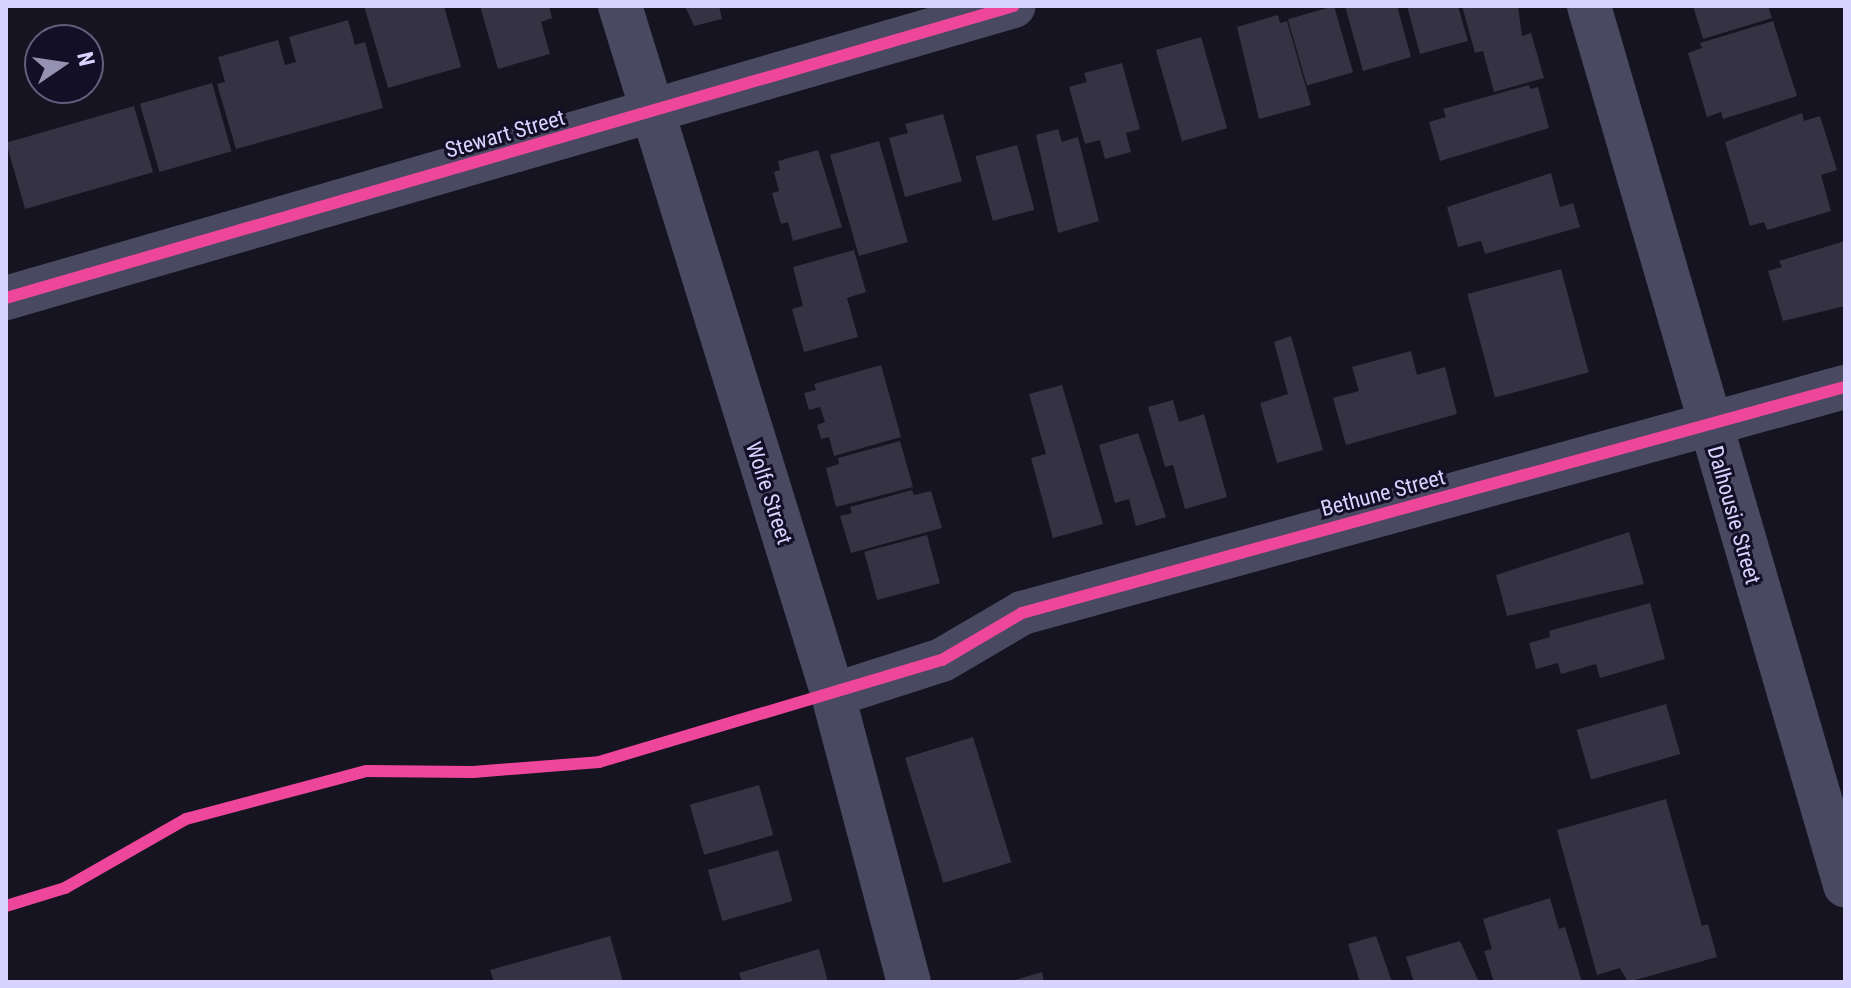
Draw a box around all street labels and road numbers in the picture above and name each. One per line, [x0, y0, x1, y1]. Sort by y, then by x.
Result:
street label: Stewart Street [442, 104, 568, 164]
street label: Wolfe Street [740, 438, 798, 548]
street label: Dalhousie Street [1702, 443, 1766, 587]
street label: Bethune Street [1318, 464, 1448, 522]

